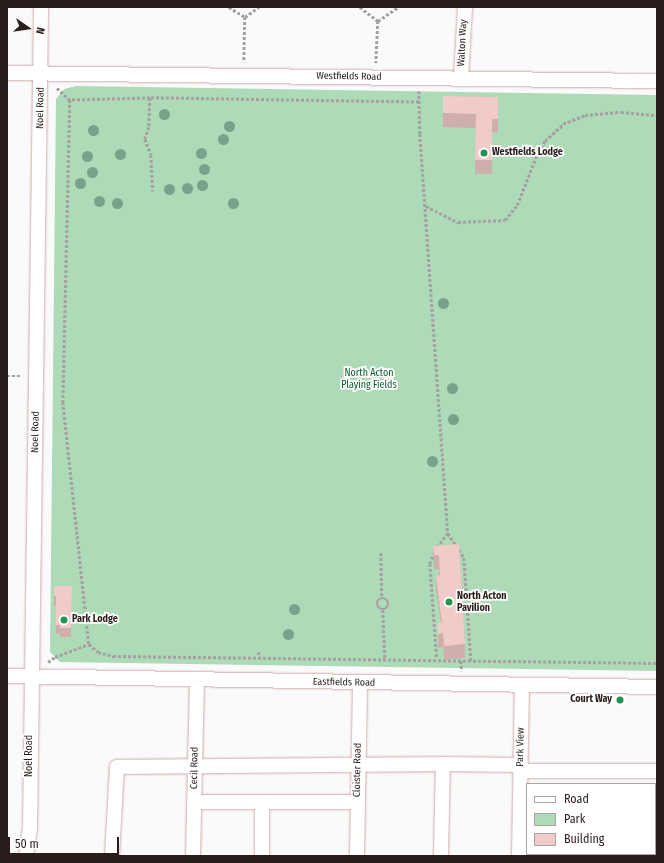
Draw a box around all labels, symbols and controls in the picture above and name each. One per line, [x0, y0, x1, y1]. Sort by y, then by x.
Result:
north arrow [8, 8, 48, 48]
street label: Walton Way [456, 19, 470, 67]
text: N [33, 26, 47, 35]
street label: Westfields Road [316, 70, 382, 84]
street label: Noel Road [35, 87, 47, 129]
place label: Westfields Lodge [492, 147, 563, 159]
marker: Westfields Lodge [479, 148, 489, 158]
park label: North Acton Playing Fields [341, 367, 397, 390]
street label: Noel Road [30, 411, 42, 453]
place label: North Acton Pavilion [457, 590, 507, 614]
marker: North Acton Pavilion [444, 597, 454, 607]
place label: Park Lodge [72, 614, 118, 626]
marker: Park Lodge [59, 615, 69, 625]
street label: Eastfields Road [313, 676, 375, 690]
place label: Court Way [570, 694, 612, 706]
marker: Court Way [615, 695, 625, 705]
street label: Park View [515, 727, 527, 767]
street label: Noel Road [24, 735, 36, 777]
street label: Cloister Road [352, 743, 364, 797]
street label: Cecil Road [189, 747, 201, 789]
legend [526, 783, 656, 855]
text: Road [564, 792, 589, 806]
text: Park [564, 812, 585, 826]
scale bar [10, 829, 121, 855]
text: Building [564, 832, 604, 846]
text: 50 m [15, 837, 39, 851]

